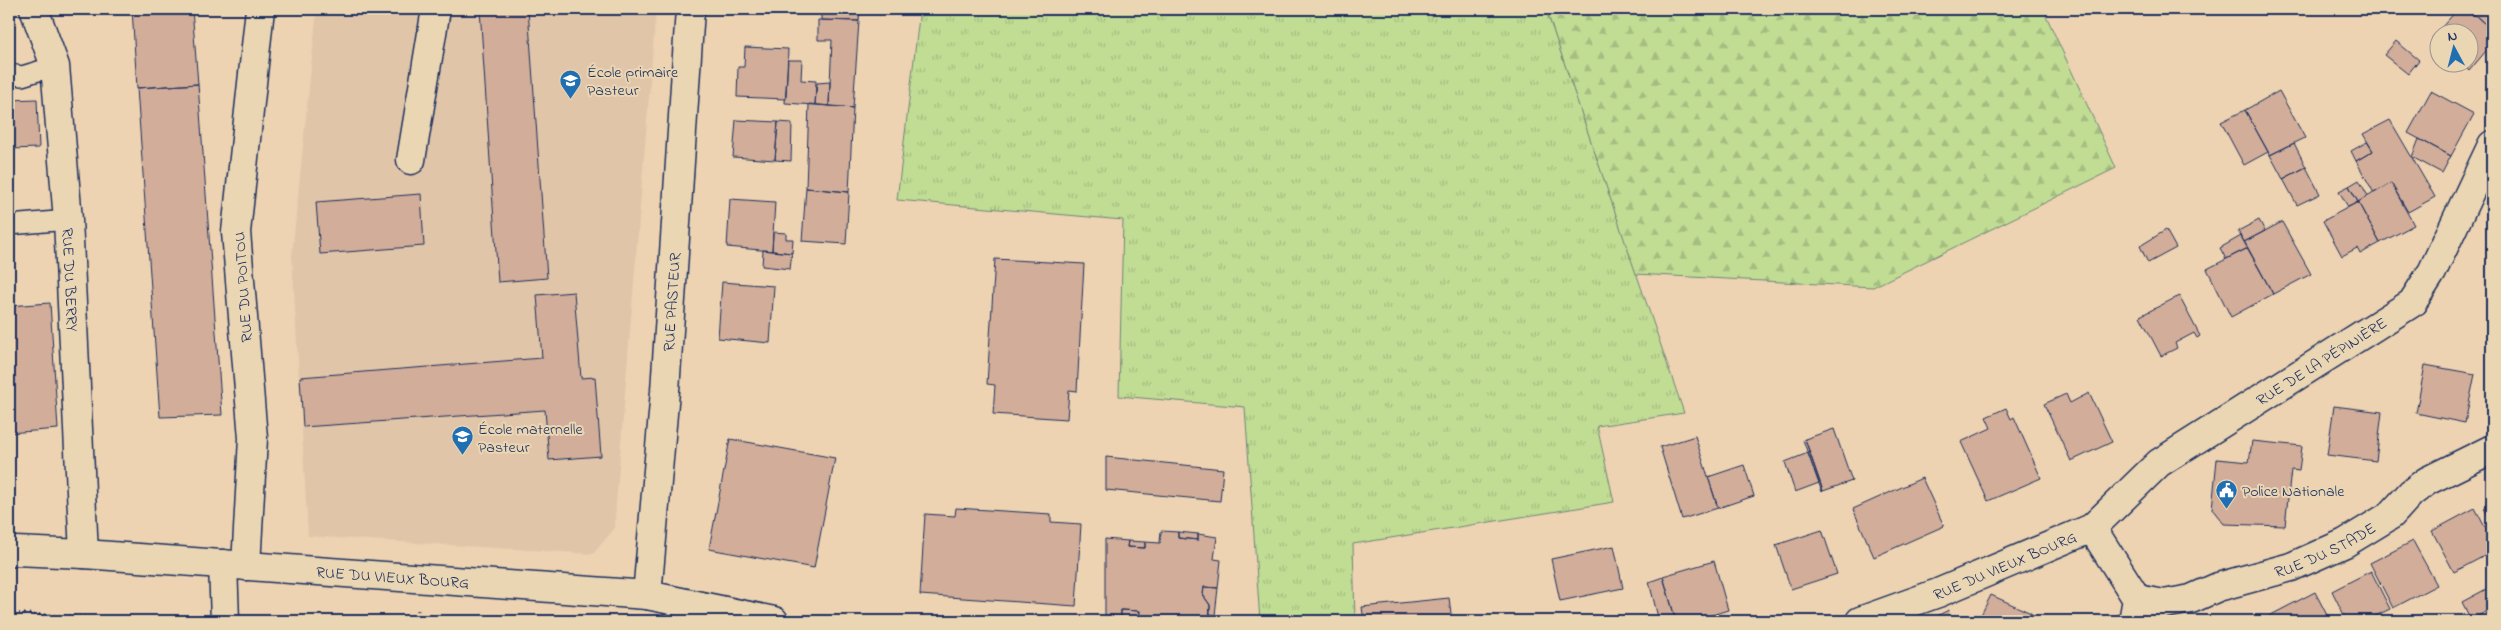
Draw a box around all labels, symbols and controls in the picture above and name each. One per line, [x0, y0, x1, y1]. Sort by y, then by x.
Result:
north arrow [2428, 22, 2478, 72]
text: N [2447, 26, 2459, 48]
place label: École primaire Pasteur [587, 61, 679, 103]
school or university icon: École primaire Pasteur [559, 68, 583, 99]
street label: RUE DU BERRY [54, 227, 83, 333]
street label: RUE DU POITOU [228, 231, 260, 343]
street label: RUE PASTEUR [658, 252, 688, 352]
street label: RUE DE LA PÉPINIÈRE [2252, 312, 2392, 413]
place label: École maternelle Pasteur [478, 418, 583, 460]
school or university icon: École maternelle Pasteur [450, 425, 474, 456]
public building icon: Police Nationale [2214, 478, 2238, 509]
place label: Police Nationale [2242, 480, 2345, 504]
street label: RUE DU STADE [2272, 517, 2381, 585]
street label: RUE DU VIEUX BOURG [1930, 526, 2081, 608]
street label: RUE DU VIEUX BOURG [315, 561, 470, 596]

